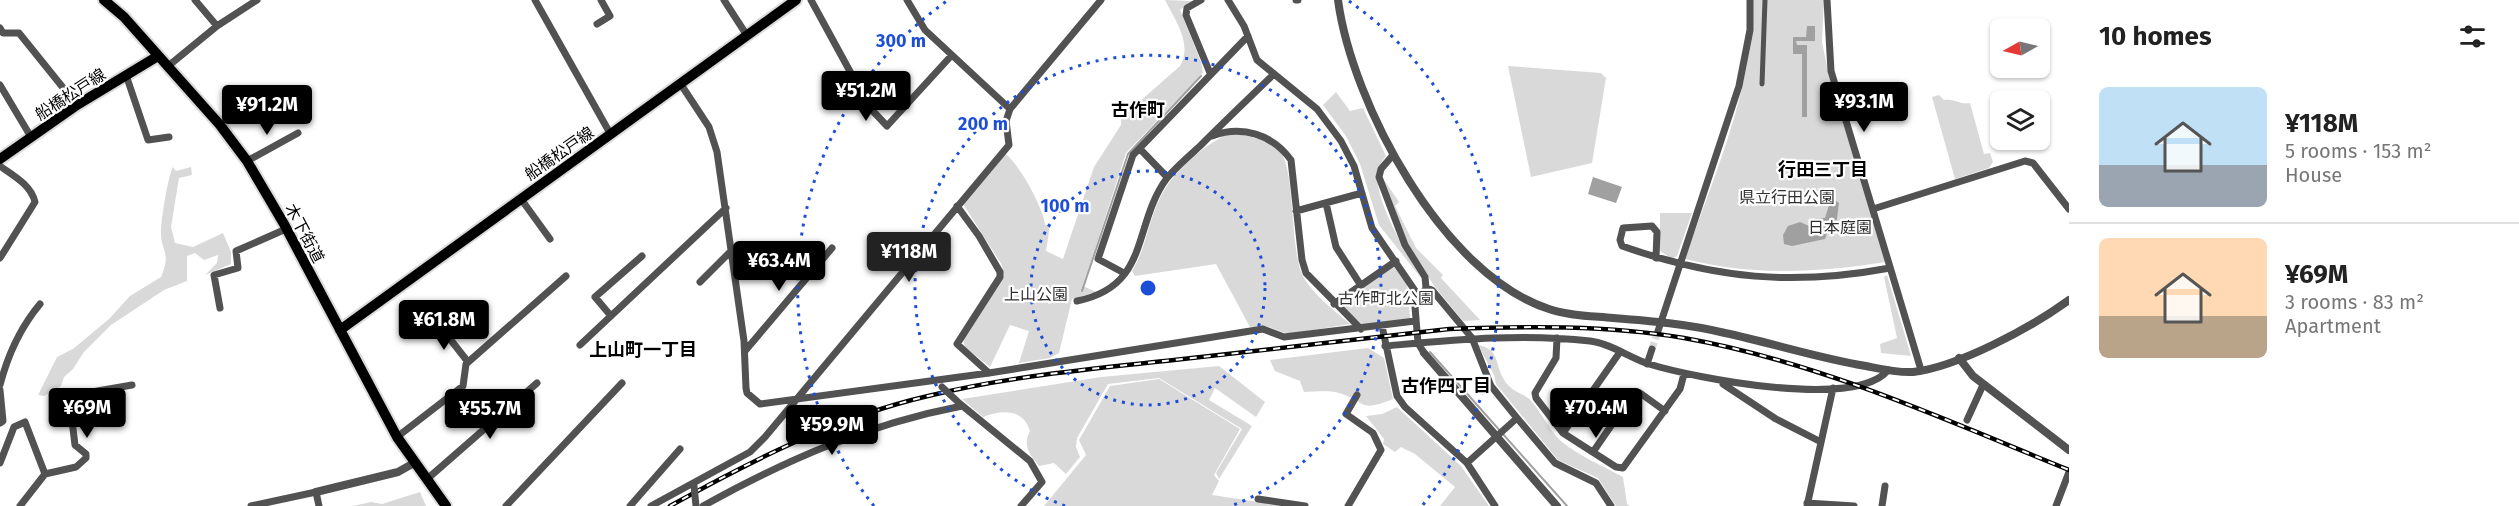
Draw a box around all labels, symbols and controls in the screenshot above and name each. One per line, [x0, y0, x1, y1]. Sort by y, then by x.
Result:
north arrow [1990, 18, 2050, 78]
map controls [1990, 18, 2050, 150]
icon: filters [2456, 20, 2489, 53]
text: 10 homes [2099, 21, 2212, 52]
text: 300 m [875, 30, 926, 52]
street label: 船橋松戸線 [32, 65, 109, 124]
pin: ¥51.2M [817, 71, 915, 122]
text: ¥51.2M [836, 78, 896, 102]
pin: ¥93.1M [1815, 82, 1913, 133]
pin: ¥91.2M [218, 85, 316, 136]
text: ¥93.1M [1834, 89, 1894, 113]
button: layers [1990, 90, 2050, 150]
text: ¥91.2M [236, 92, 298, 116]
district label: 古作町 [1111, 99, 1165, 121]
text: ¥118M [2285, 108, 2358, 139]
icon: home [2147, 111, 2219, 183]
text: 200 m [958, 113, 1008, 135]
street label: 船橋松戸線 [521, 123, 598, 184]
text: 5 rooms · 153 m² [2285, 139, 2432, 163]
district label: 行田三丁目 [1778, 159, 1868, 181]
text: House [2285, 163, 2342, 187]
park label: 県立行田公園 [1739, 188, 1835, 207]
text: 100 m [1041, 195, 1089, 217]
street label: 木下街道 [281, 201, 328, 266]
park label: 日本庭園 [1808, 218, 1872, 237]
pin: ¥118M [867, 232, 951, 283]
text: ¥118M [881, 239, 937, 263]
pin: ¥63.4M [730, 241, 828, 292]
text: ¥63.4M [747, 248, 811, 272]
text: ¥69M [2285, 259, 2348, 290]
icon: home [2147, 262, 2219, 334]
centre of rings [1138, 278, 1158, 298]
park label: 上山公園 [1004, 285, 1068, 304]
park label: 古作町北公園 [1338, 289, 1434, 308]
text: 3 rooms · 83 m² [2285, 290, 2424, 314]
pin: ¥61.8M [395, 300, 493, 351]
text: ¥61.8M [413, 307, 475, 331]
text: Apartment [2285, 314, 2381, 338]
district label: 上山町一丁目 [589, 339, 697, 361]
district label: 古作四丁目 [1401, 375, 1491, 397]
pin: ¥69M [51, 388, 123, 439]
pin: ¥70.4M [1547, 388, 1645, 439]
pin: ¥55.7M [441, 389, 539, 440]
text: ¥69M [63, 395, 111, 419]
text: ¥70.4M [1564, 395, 1628, 419]
text: ¥55.7M [459, 396, 521, 420]
pin: ¥59.9M [783, 405, 881, 456]
text: ¥59.9M [800, 412, 864, 436]

